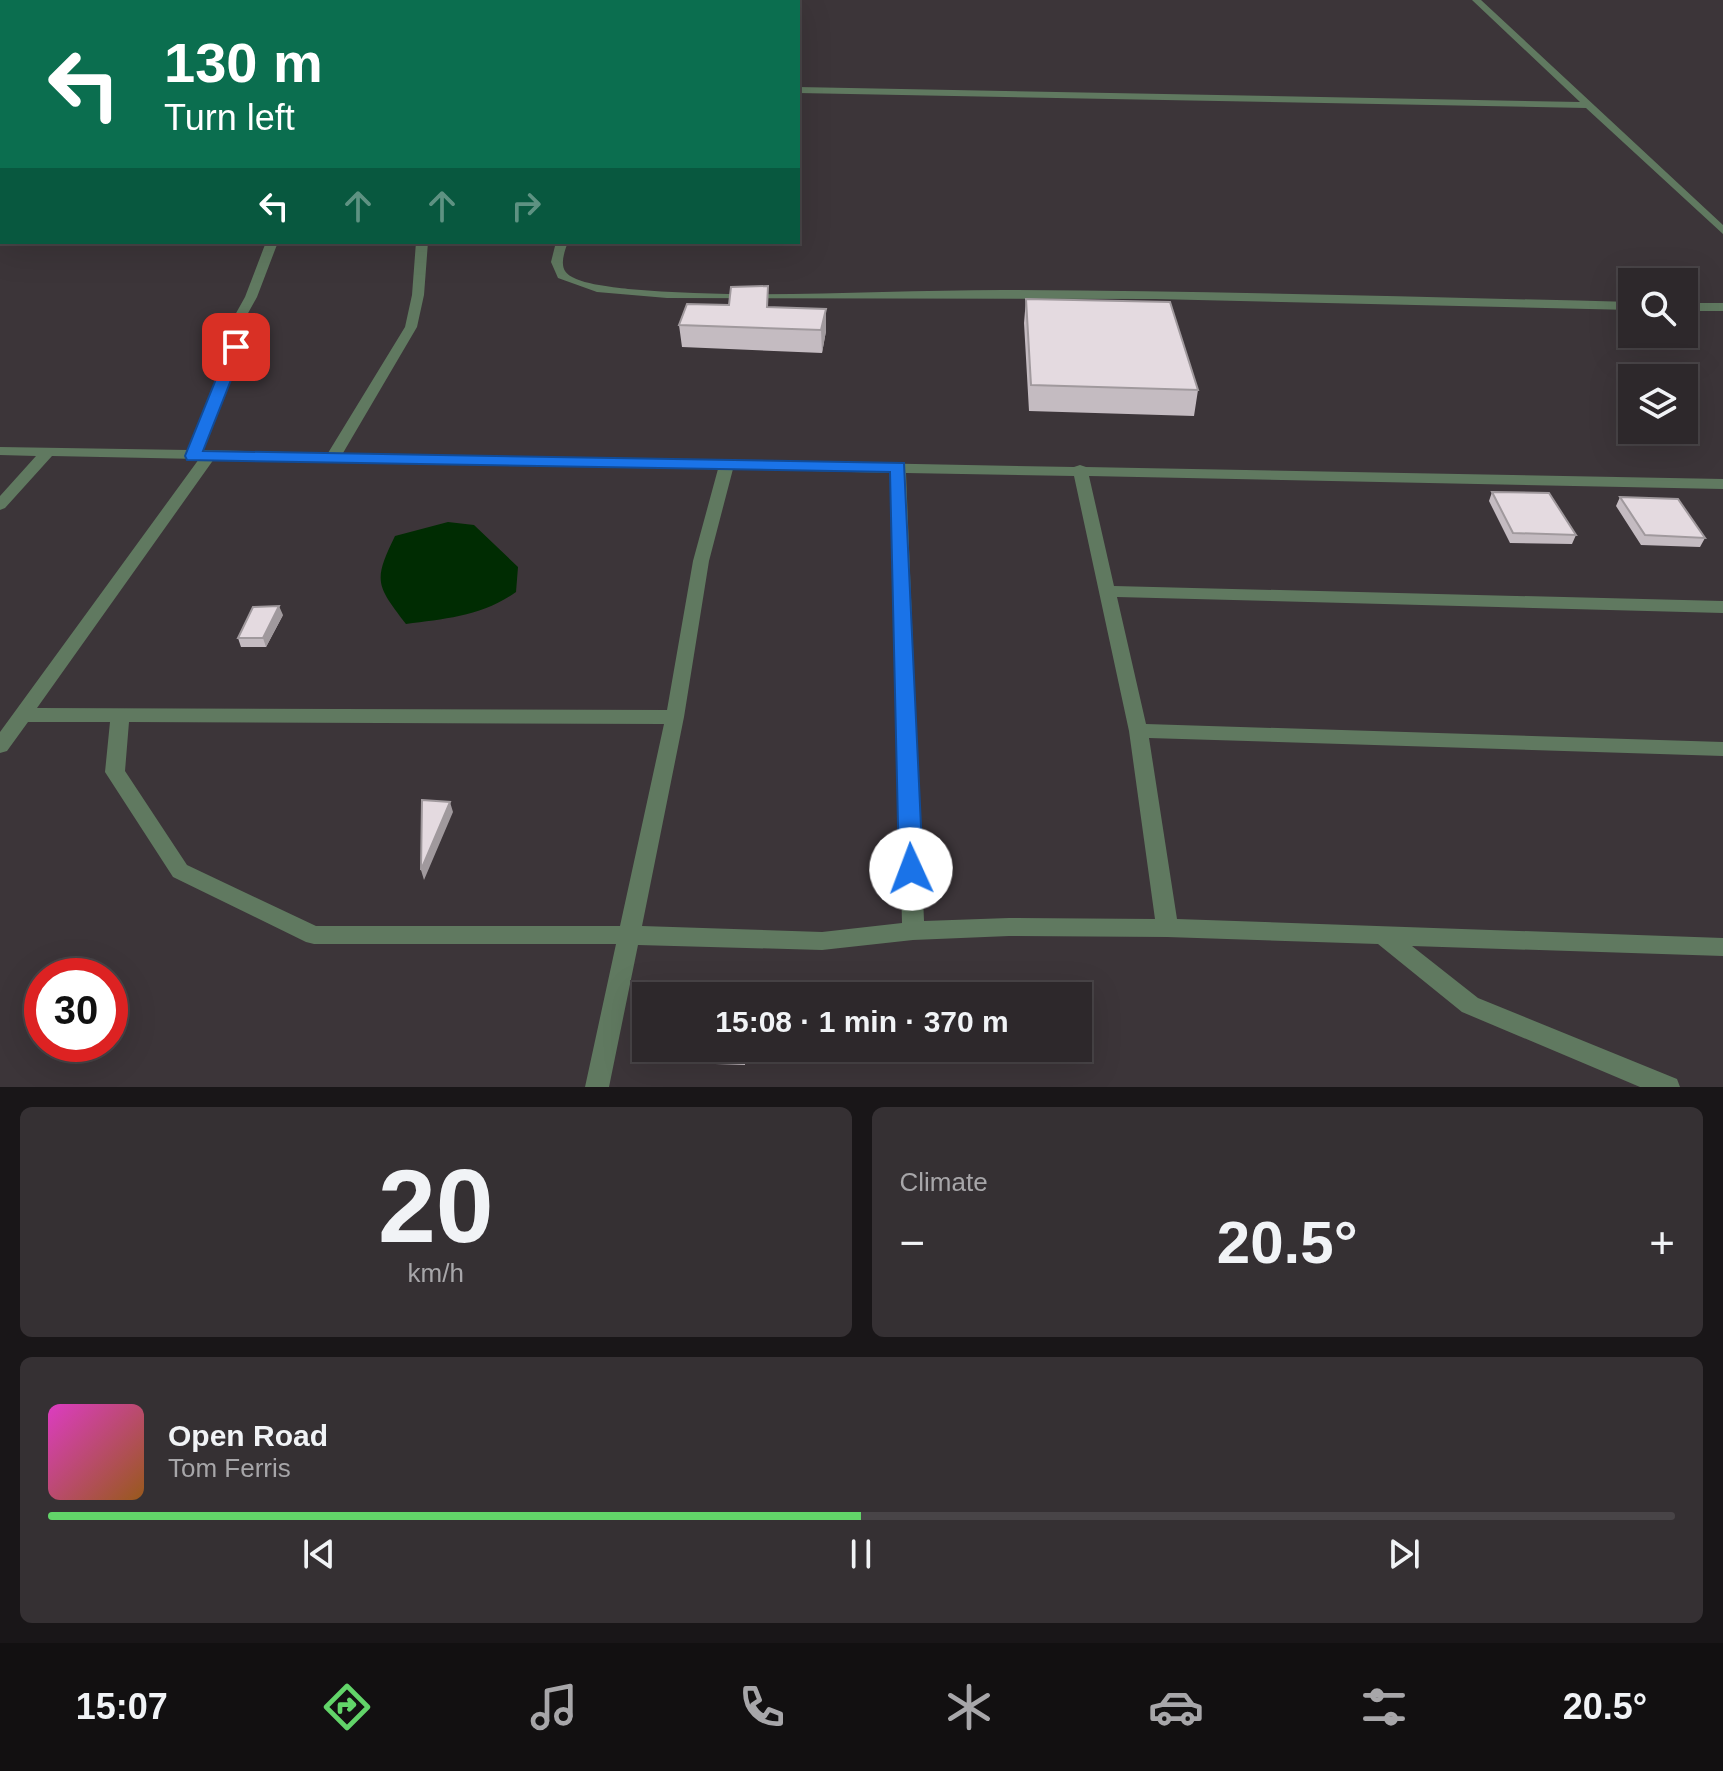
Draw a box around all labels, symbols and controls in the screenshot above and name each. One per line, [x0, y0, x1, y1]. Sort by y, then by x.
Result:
text: 130 m [164, 31, 323, 94]
icon: left [32, 32, 136, 136]
text: Turn left [164, 97, 295, 138]
icon: left [252, 184, 296, 228]
icon: ahead [336, 184, 380, 228]
icon: ahead [420, 184, 464, 228]
icon: right [504, 184, 548, 228]
map controls [1618, 268, 1698, 444]
button: search [1618, 268, 1698, 348]
pin [202, 313, 270, 381]
icon: arrive [214, 325, 258, 369]
button: layers [1618, 364, 1698, 444]
position arrow [869, 827, 953, 911]
speed limit sign: 30 [24, 958, 128, 1062]
text: 15:08 · 1 min · 370 m [715, 1005, 1009, 1038]
text: 20 [378, 1148, 494, 1264]
text: Climate [900, 1167, 988, 1197]
text: 20.5° [1217, 1209, 1358, 1276]
text: − [900, 1218, 925, 1267]
text: + [1649, 1218, 1675, 1267]
text: km/h [408, 1258, 464, 1288]
text: Open Road [168, 1419, 328, 1452]
text: Tom Ferris [168, 1453, 291, 1483]
icon: previous [297, 1532, 341, 1576]
icon: pause [839, 1532, 883, 1576]
icon: next [1382, 1532, 1426, 1576]
icon: directions [319, 1679, 375, 1735]
icon: music [526, 1679, 582, 1735]
icon: phone [734, 1679, 790, 1735]
icon: climate [941, 1679, 997, 1735]
icon: car [1148, 1679, 1204, 1735]
icon: filters [1356, 1679, 1412, 1735]
text: 15:07 [76, 1686, 168, 1727]
text: 20.5° [1563, 1686, 1647, 1727]

